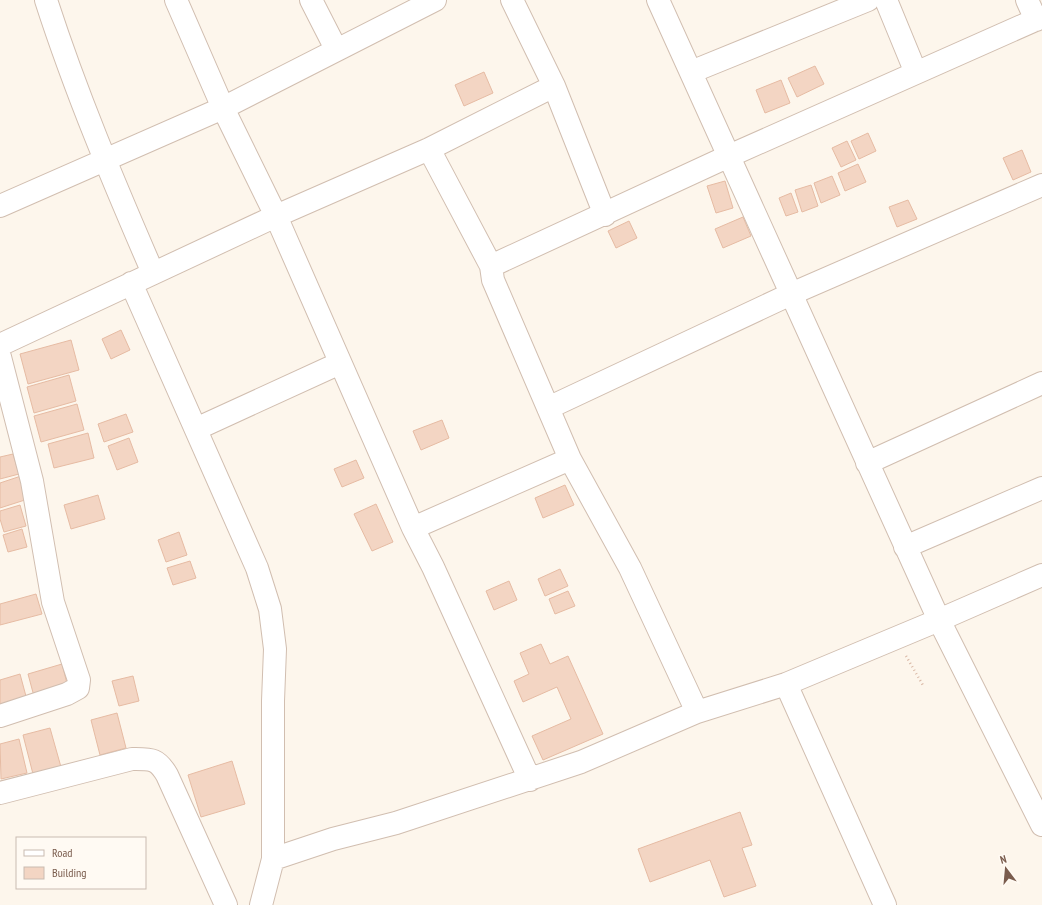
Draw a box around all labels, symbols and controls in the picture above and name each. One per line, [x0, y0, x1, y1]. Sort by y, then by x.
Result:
legend [16, 837, 146, 889]
text: Road [52, 845, 72, 860]
north arrow [986, 849, 1026, 889]
text: N [998, 852, 1008, 867]
text: Building [52, 865, 87, 880]

